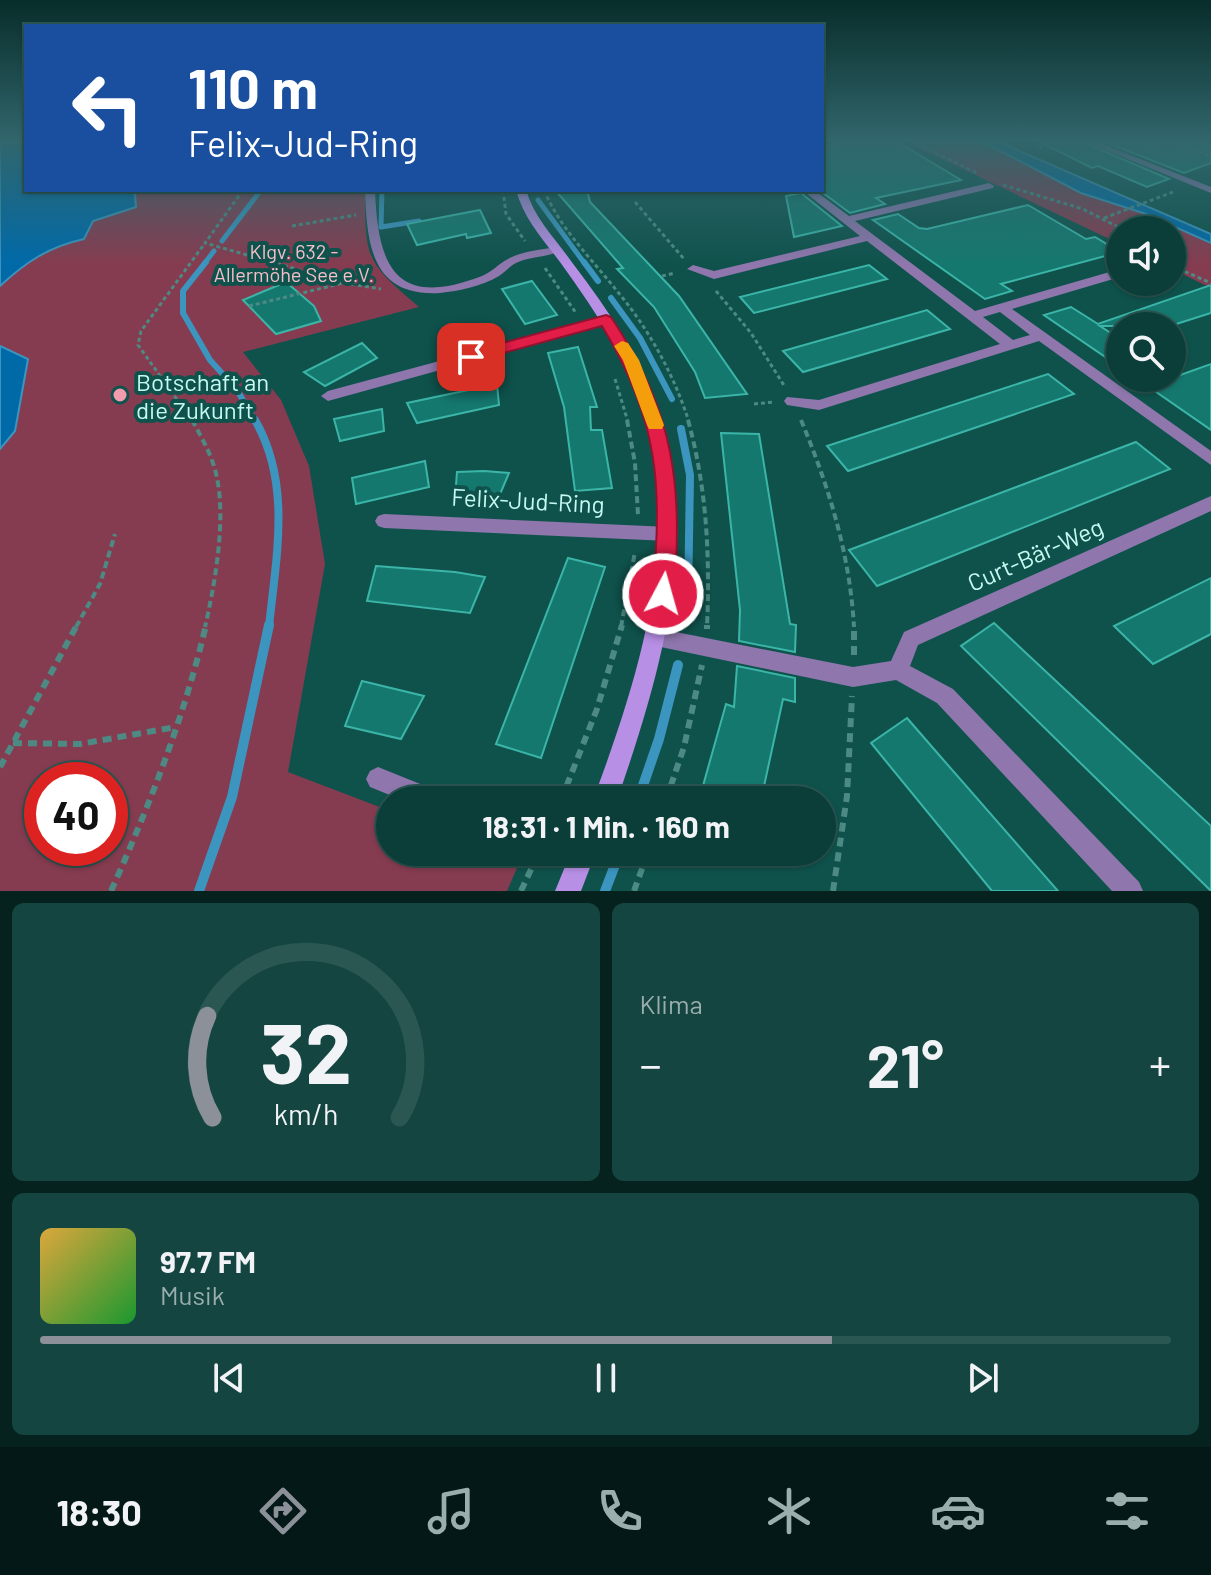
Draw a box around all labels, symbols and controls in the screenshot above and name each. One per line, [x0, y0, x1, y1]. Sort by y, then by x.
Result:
text: 110 m [188, 53, 318, 120]
icon: left [56, 56, 160, 160]
text: Felix-Jud-Ring [188, 121, 418, 164]
map controls [1106, 216, 1186, 392]
button: sound [1106, 216, 1186, 296]
park label: Klgv. 632 - Allermöhe See e.V. [214, 239, 374, 286]
button: search [1106, 312, 1186, 392]
pin [437, 323, 505, 391]
icon: arrive [449, 335, 493, 379]
place label: Botschaft an die Zukunft [136, 367, 269, 424]
marker: Botschaft an die Zukunft [111, 386, 129, 404]
street label: Felix-Jud-Ring [451, 482, 605, 518]
street label: Curt-Bär-Weg [963, 511, 1107, 597]
position arrow [621, 552, 705, 636]
speed limit sign: 40 [24, 762, 128, 866]
text: 18:31 · 1 Min. · 160 m [482, 808, 730, 844]
text: Klima [640, 988, 703, 1019]
text: 32 [260, 1001, 352, 1101]
text: 21° [867, 1028, 944, 1100]
text: − [640, 1037, 662, 1090]
text: + [1149, 1037, 1171, 1090]
text: km/h [273, 1096, 338, 1131]
text: 97.7 FM [160, 1243, 256, 1279]
text: Musik [160, 1279, 225, 1310]
icon: previous [207, 1356, 251, 1400]
icon: pause [584, 1356, 628, 1400]
icon: next [961, 1356, 1005, 1400]
icon: directions [255, 1483, 311, 1539]
icon: music [423, 1483, 479, 1539]
icon: phone [592, 1483, 648, 1539]
icon: climate [761, 1483, 817, 1539]
icon: car [930, 1483, 986, 1539]
icon: filters [1099, 1483, 1155, 1539]
text: 18:30 [56, 1490, 142, 1533]

